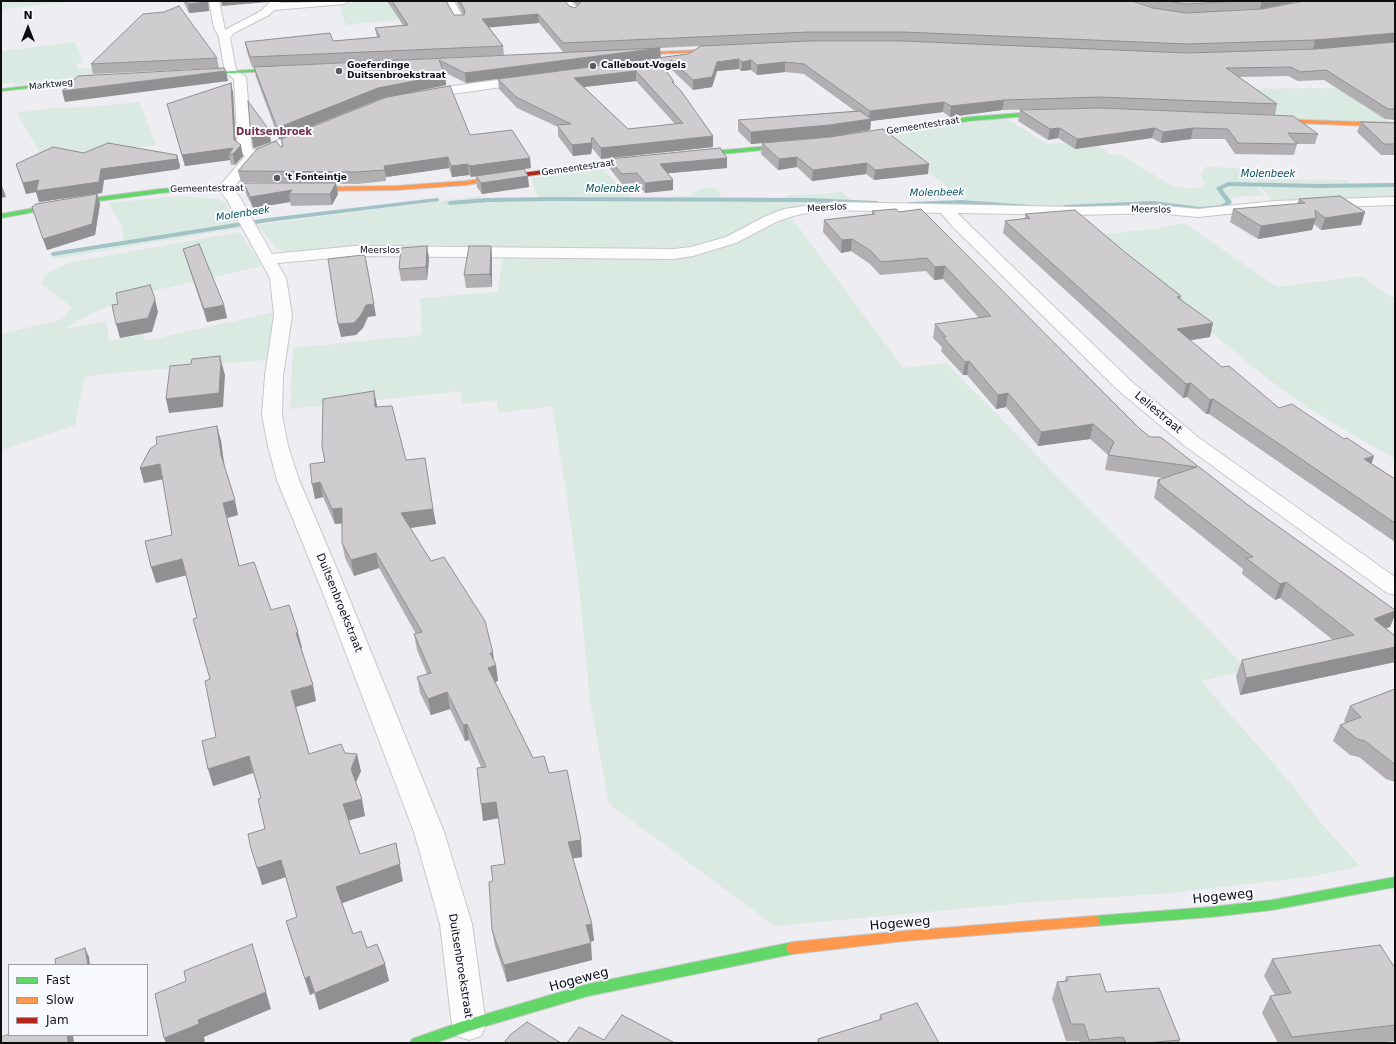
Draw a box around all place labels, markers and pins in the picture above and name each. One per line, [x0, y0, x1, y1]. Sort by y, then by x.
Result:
place label: Goeferdinge Duitsenbroekstraat [347, 61, 446, 82]
marker: Callebout-Vogels [588, 61, 598, 71]
place label: Callebout-Vogels [601, 61, 686, 71]
marker: Goeferdinge Duitsenbroekstraat [334, 66, 344, 76]
marker: 't Fonteintje [272, 173, 282, 183]
place label: 't Fonteintje [285, 173, 347, 183]

